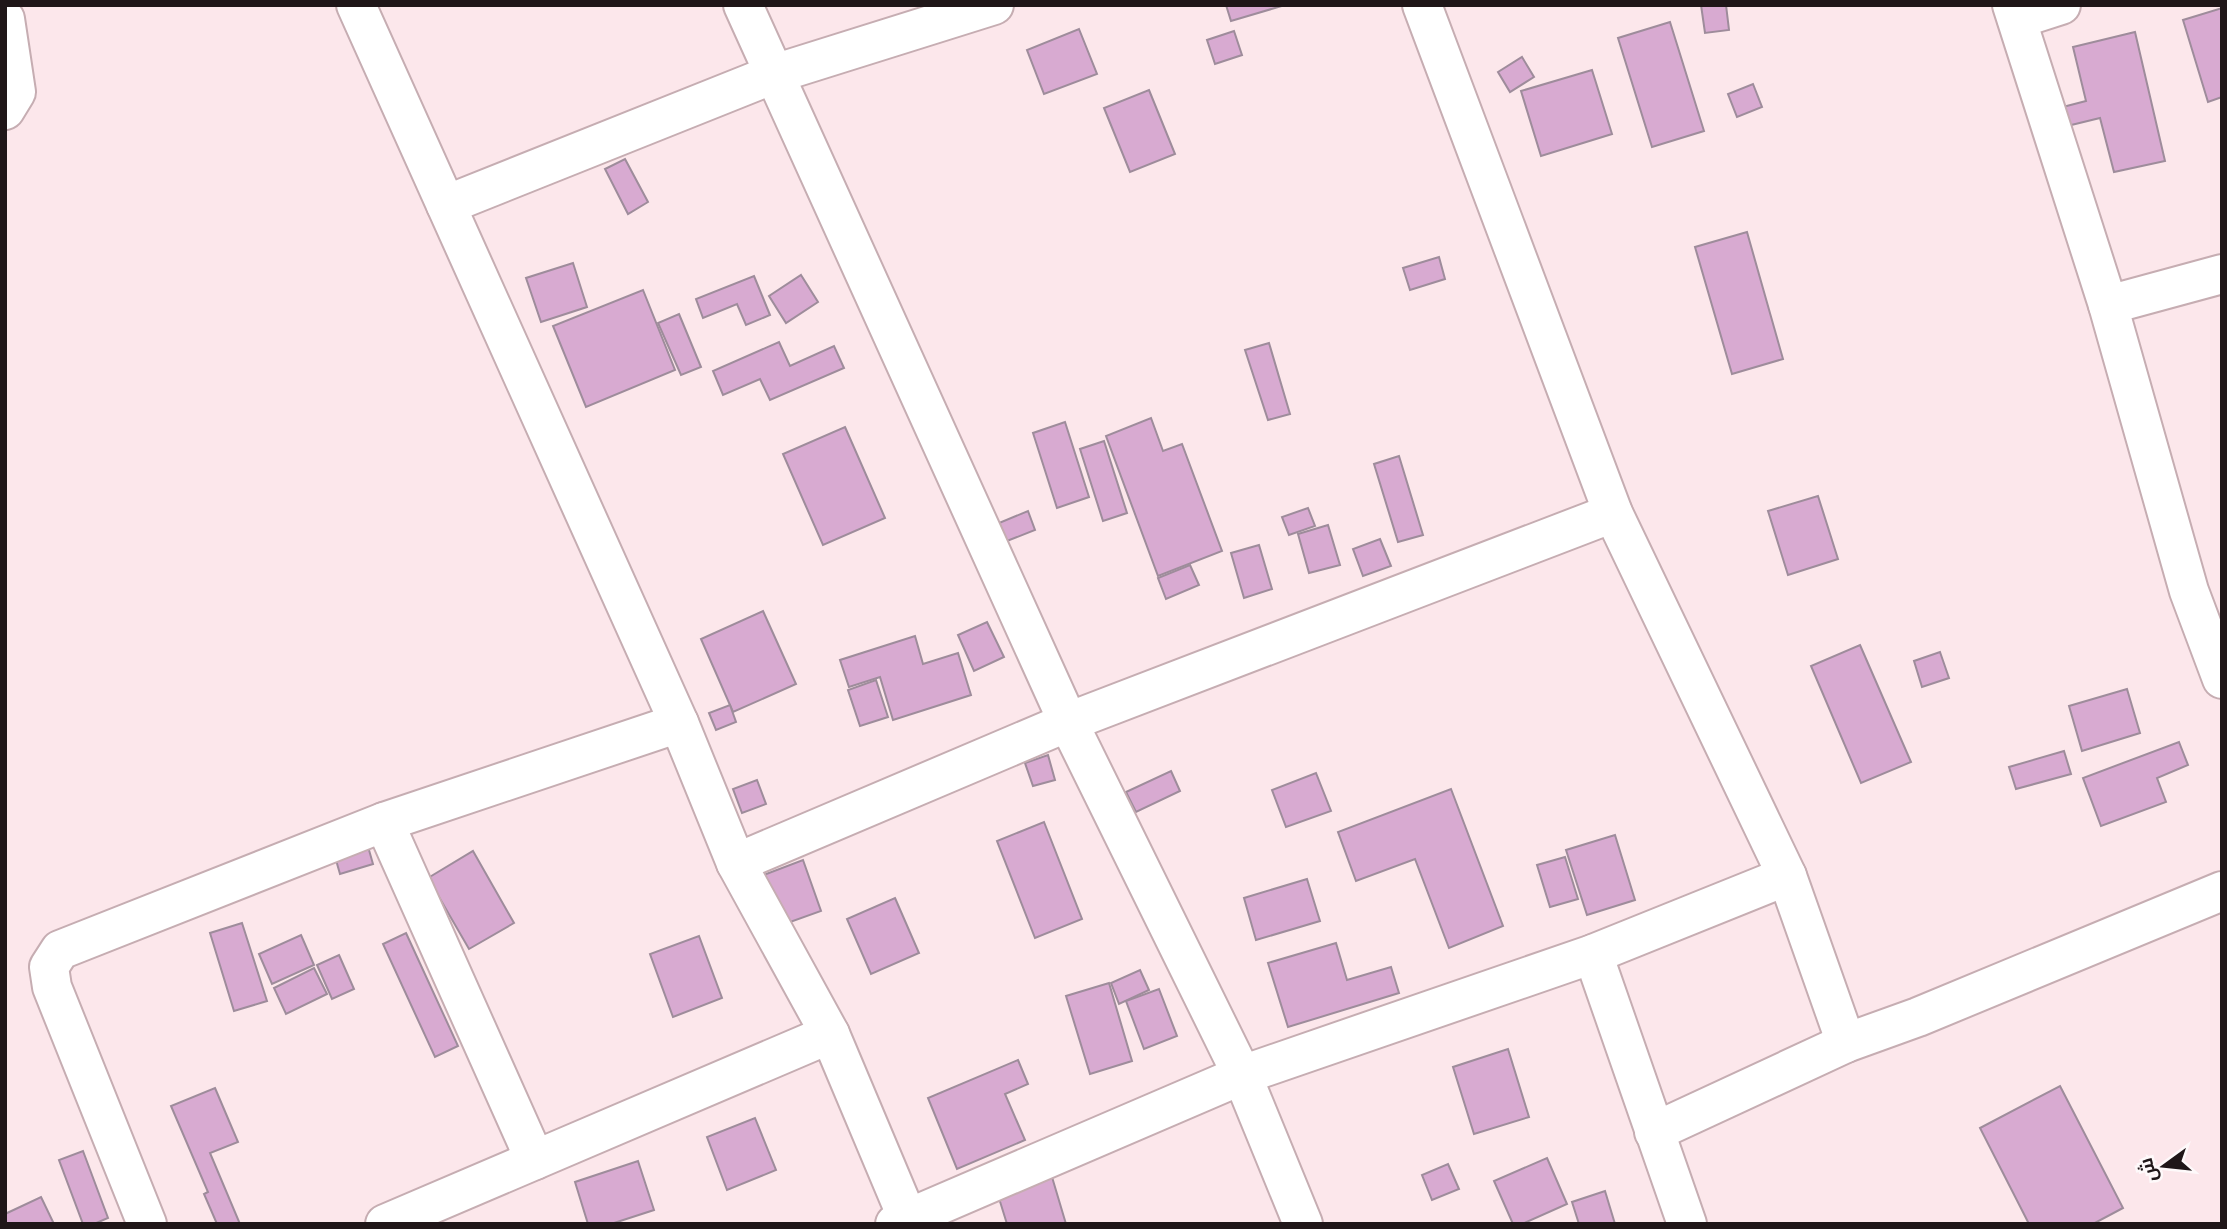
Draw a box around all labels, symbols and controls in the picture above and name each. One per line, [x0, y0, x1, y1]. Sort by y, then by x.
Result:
north arrow [2129, 1131, 2199, 1201]
text: ش [2132, 1155, 2163, 1186]

